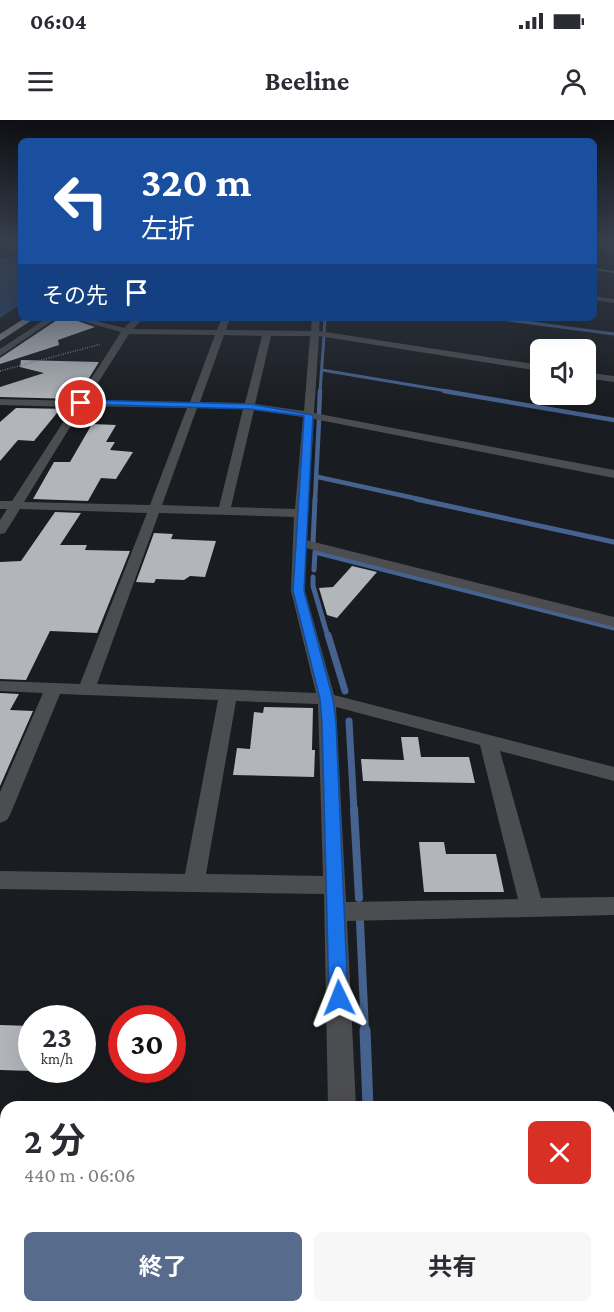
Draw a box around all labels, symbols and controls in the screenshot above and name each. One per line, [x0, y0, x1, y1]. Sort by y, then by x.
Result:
text: 06:04 [30, 9, 87, 34]
icon: menu [24, 65, 57, 98]
icon: person [557, 65, 590, 98]
text: Beeline [265, 66, 349, 96]
text: 320 m [141, 158, 252, 205]
icon: left [42, 162, 120, 240]
text: 左折 [141, 214, 195, 244]
icon: arrive [120, 276, 153, 309]
text: その先 [42, 283, 108, 308]
map controls [530, 339, 596, 405]
button: sound [530, 339, 596, 405]
pin [55, 377, 106, 428]
icon: arrive [64, 386, 97, 419]
position arrow [307, 966, 371, 1030]
speed limit sign: 30 [108, 1005, 186, 1083]
text: 23 [42, 1020, 72, 1053]
text: km/h [41, 1051, 73, 1067]
text: 2 分 [24, 1121, 85, 1161]
button: close [528, 1121, 591, 1184]
text: 440 m · 06:06 [24, 1164, 135, 1186]
button: 終了 [24, 1232, 302, 1301]
button: 共有 [314, 1232, 591, 1301]

